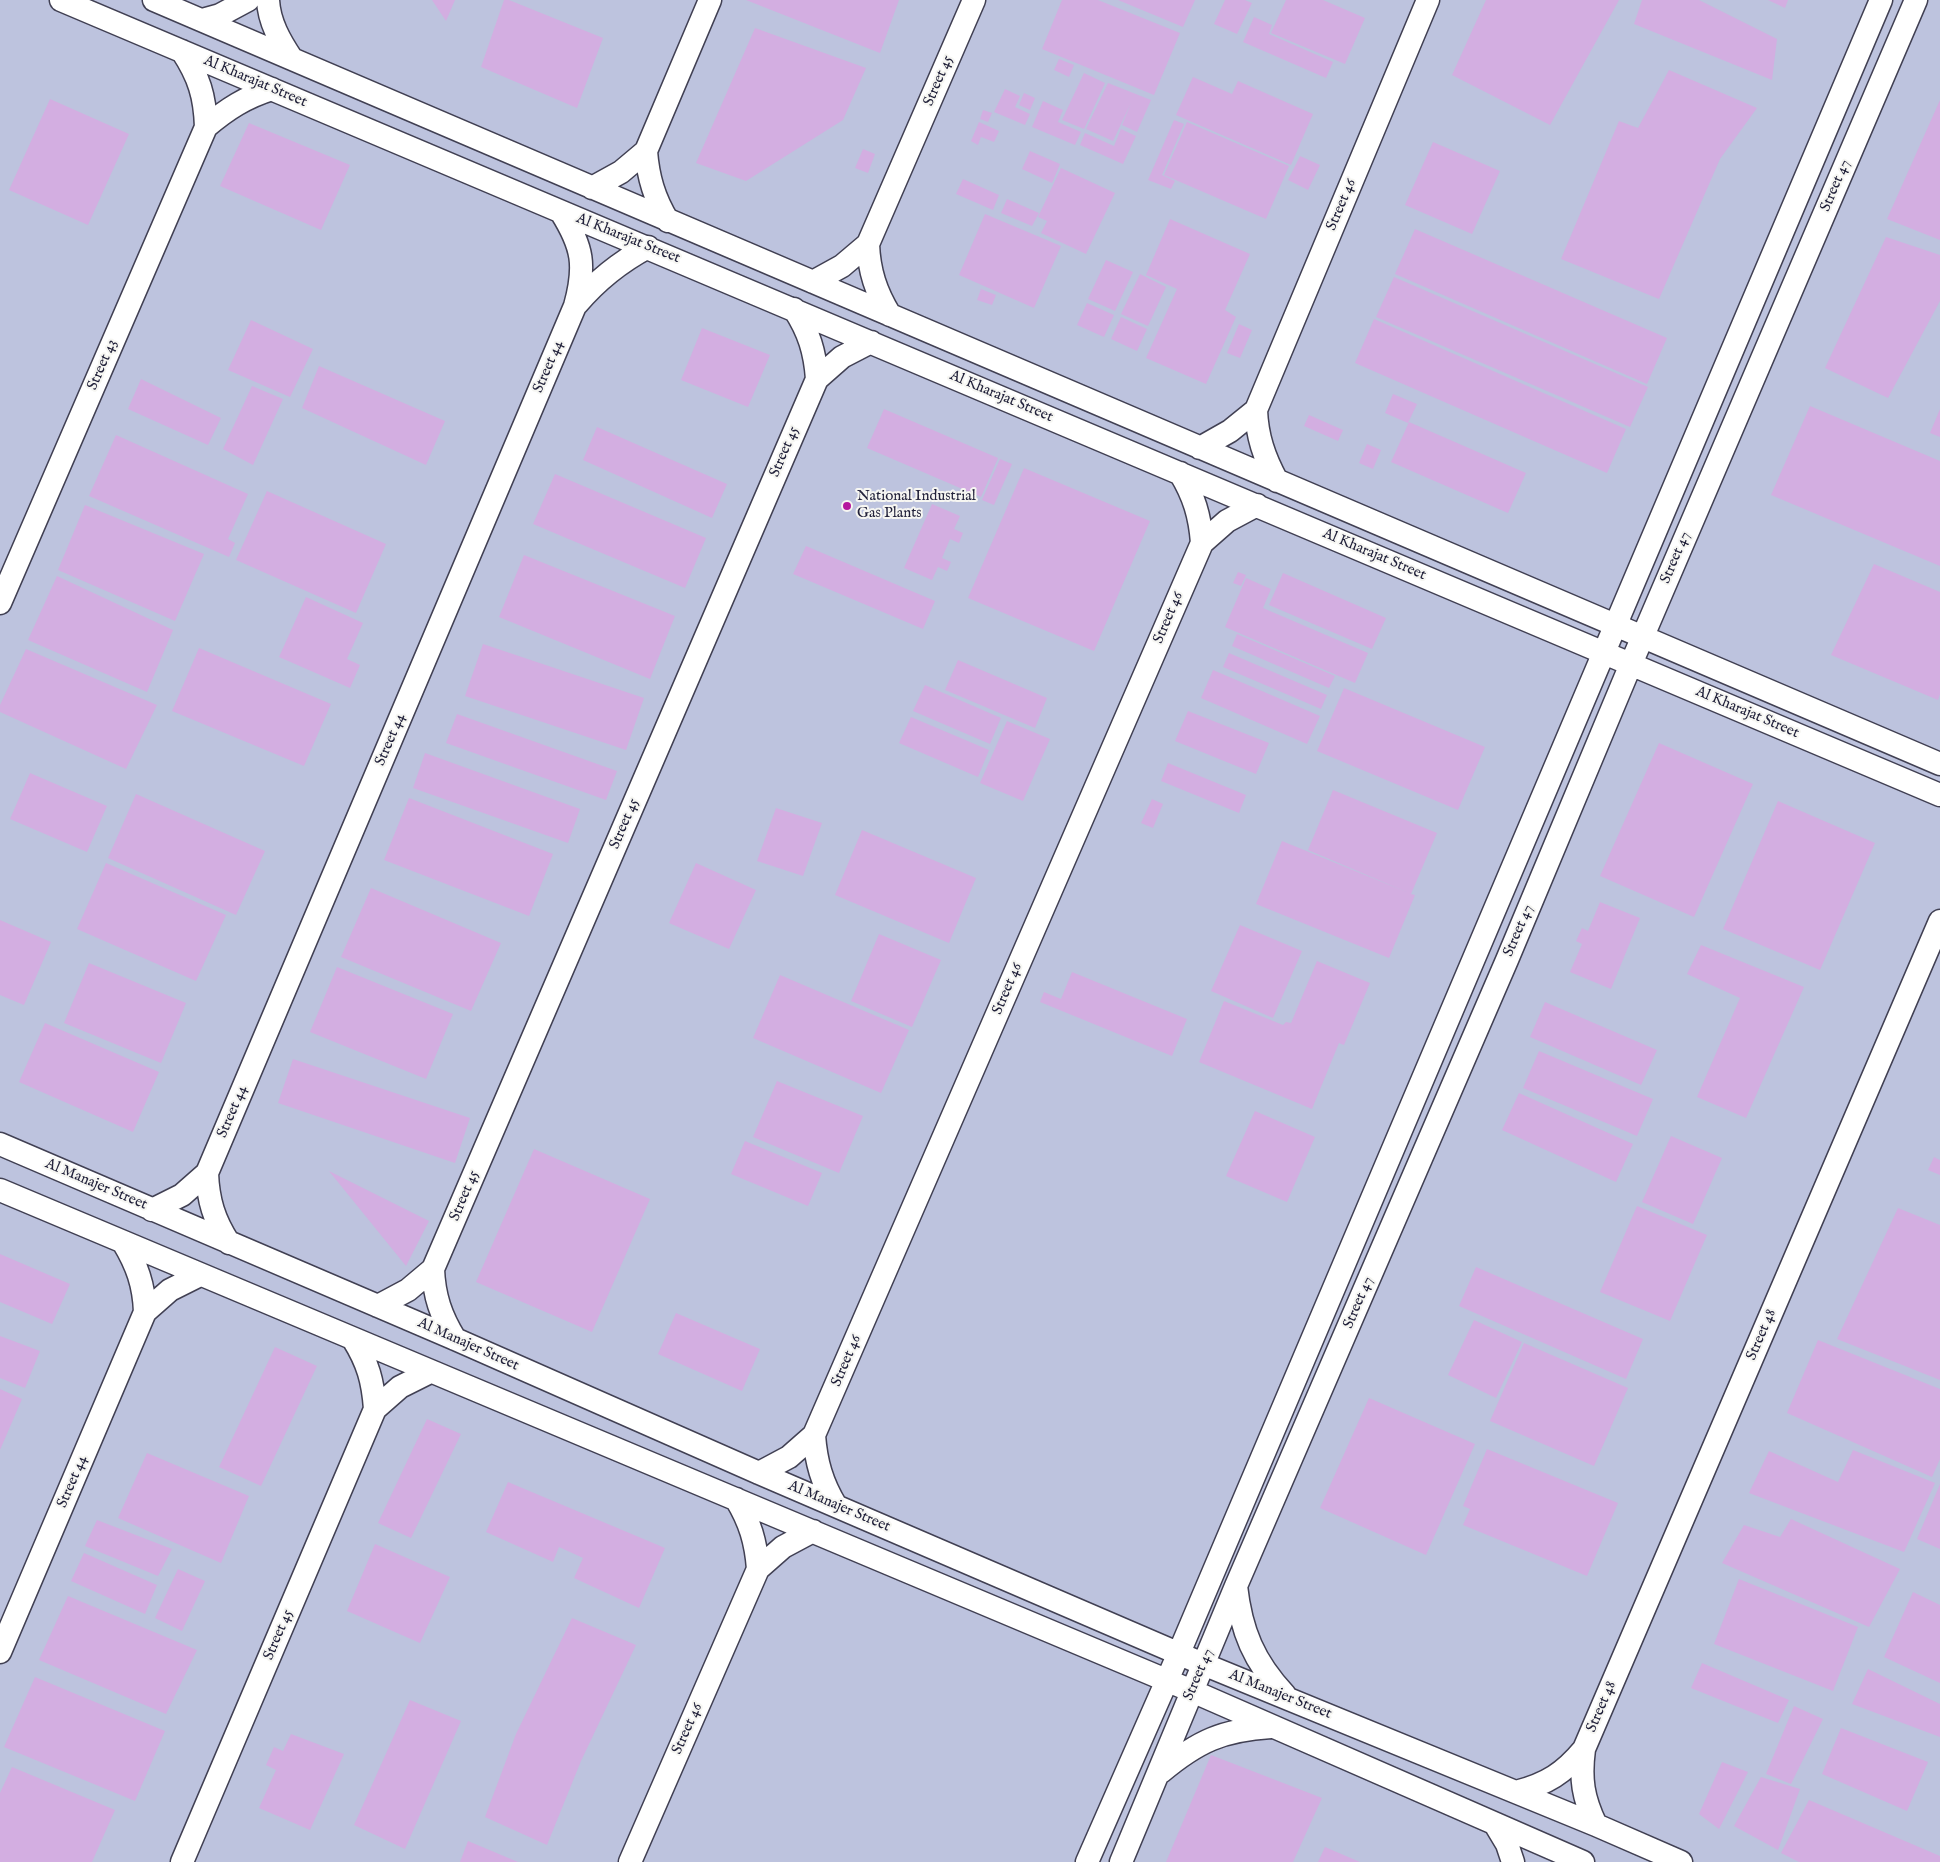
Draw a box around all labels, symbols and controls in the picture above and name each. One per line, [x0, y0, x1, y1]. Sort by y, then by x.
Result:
street label: Al Kharajat Street [201, 52, 309, 112]
street label: Street 45 [920, 53, 958, 109]
street label: Street 47 [1817, 157, 1855, 215]
street label: Street 46 [1323, 177, 1361, 233]
street label: Al Kharajat Street [573, 210, 683, 268]
street label: Street 43 [84, 337, 122, 393]
street label: Street 44 [530, 338, 568, 396]
street label: Al Kharajat Street [947, 367, 1055, 427]
street label: Street 45 [766, 424, 804, 480]
place label: National Industrial Gas Plants [857, 488, 976, 523]
marker: National Industrial Gas Plants [841, 500, 853, 512]
street label: Al Kharajat Street [1320, 525, 1428, 585]
street label: Street 47 [1657, 529, 1695, 587]
street label: Street 46 [1150, 590, 1188, 646]
street label: Al Kharajat Street [1693, 683, 1801, 743]
street label: Street 44 [372, 711, 410, 769]
street label: Street 45 [606, 796, 644, 852]
street label: Street 47 [1500, 902, 1538, 960]
street label: Street 46 [989, 961, 1027, 1017]
street label: Street 44 [214, 1083, 252, 1141]
street label: Al Manajer Street [42, 1155, 150, 1215]
street label: Street 45 [446, 1168, 484, 1224]
street label: Street 47 [1340, 1274, 1378, 1332]
street label: Street 48 [1743, 1307, 1781, 1363]
street label: Al Manajer Street [415, 1315, 521, 1375]
street label: Street 46 [828, 1333, 866, 1389]
street label: Street 44 [54, 1453, 92, 1511]
street label: Al Manajer Street [785, 1477, 893, 1537]
street label: Street 45 [260, 1607, 298, 1663]
street label: Street 47 [1180, 1646, 1218, 1704]
street label: Al Manajer Street [1226, 1666, 1334, 1724]
street label: Street 48 [1583, 1679, 1621, 1735]
street label: Street 46 [669, 1701, 707, 1757]

